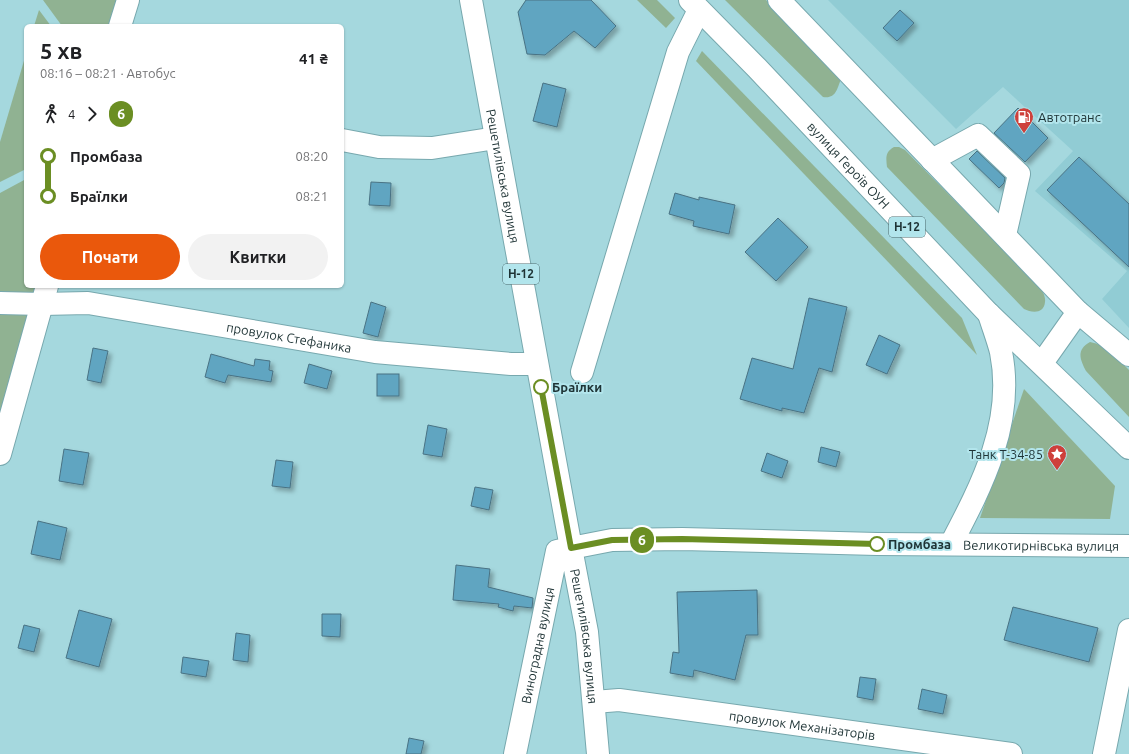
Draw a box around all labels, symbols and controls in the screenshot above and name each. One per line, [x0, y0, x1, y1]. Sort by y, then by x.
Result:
text: 5 хв [40, 38, 82, 63]
text: 41 ₴ [299, 50, 328, 67]
text: 08:16 – 08:21 · Автобус [40, 66, 176, 80]
icon: walk [40, 103, 62, 125]
icon: forward [81, 103, 103, 125]
text: 6 [117, 106, 125, 122]
fuel station icon: Автотранс [1013, 106, 1035, 134]
text: 4 [68, 107, 75, 121]
street label: Решетилівська вулиця [484, 108, 522, 244]
place label: Автотранс [1038, 110, 1101, 124]
street label: вулиця Героїв ОУН [805, 119, 893, 211]
text: Промбаза [70, 148, 143, 165]
text: 08:20 [295, 149, 328, 163]
text: Браїлки [70, 188, 128, 205]
text: 08:21 [295, 189, 328, 203]
road number: Н-12 [889, 217, 925, 237]
button: Почати [40, 234, 180, 280]
button: Квитки [188, 234, 328, 280]
road number: Н-12 [503, 264, 539, 284]
street label: провулок Стефаника [225, 320, 353, 355]
marker: Браїлки [533, 379, 549, 395]
place label: Браїлки [552, 380, 602, 394]
place icon: Танк Т-34-85 [1046, 443, 1068, 471]
place label: Танк Т-34-85 [969, 447, 1043, 461]
line badge: 6 [629, 527, 655, 553]
text: 6 [638, 532, 646, 548]
marker: Промбаза [869, 536, 885, 552]
place label: Промбаза [888, 537, 951, 551]
street label: Великотирнівська вулиця [963, 538, 1119, 553]
street label: Решетилівська вулиця [568, 568, 600, 704]
street label: Виноградна вулиця [519, 586, 556, 705]
street label: провулок Механізаторів [728, 708, 876, 742]

